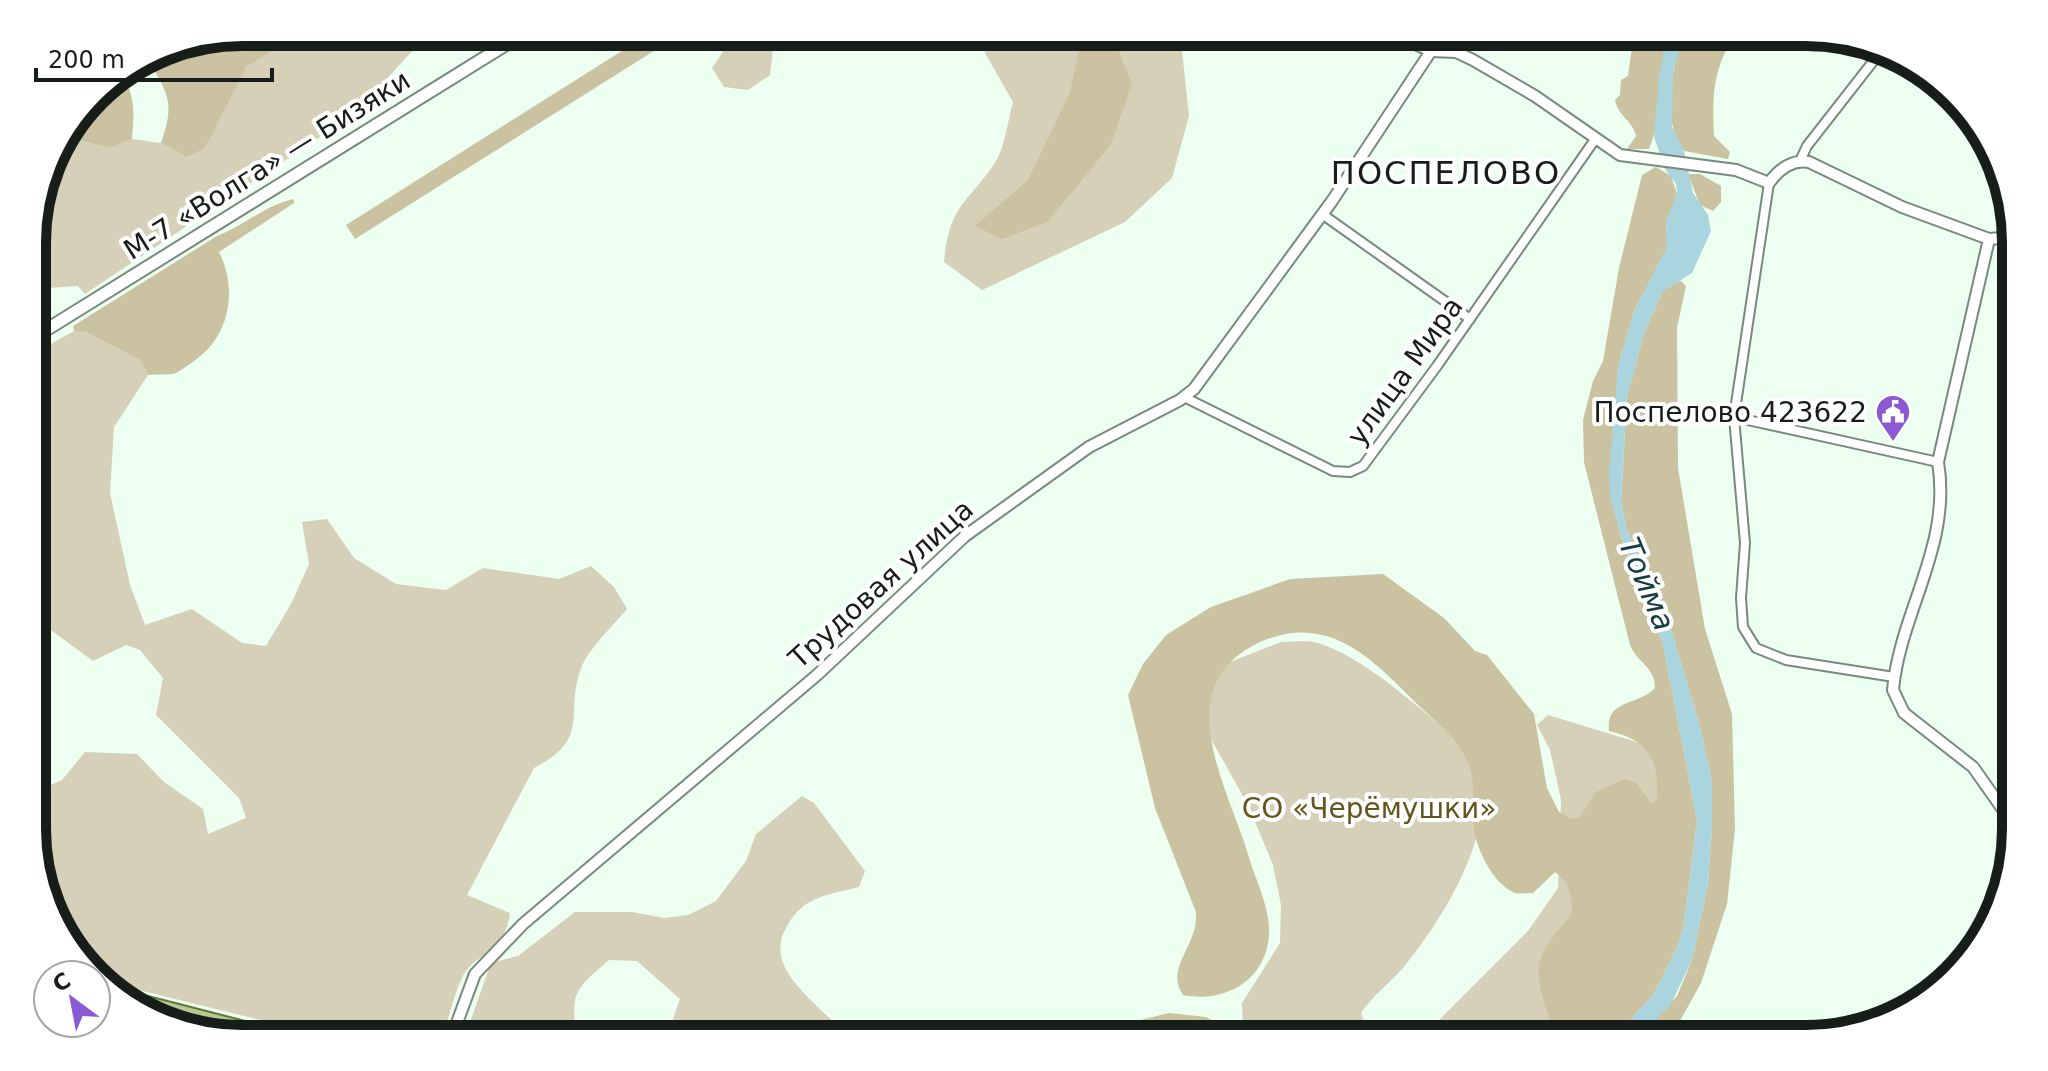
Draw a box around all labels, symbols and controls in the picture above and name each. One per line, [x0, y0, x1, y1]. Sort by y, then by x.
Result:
scale bar [36, 32, 272, 82]
text: 200 m [48, 46, 125, 74]
street label: М-7 «Волга» — Бизяки [118, 63, 416, 267]
district label: ПОСПЕЛОВО [1331, 154, 1561, 192]
street label: улица Мира [1340, 290, 1470, 452]
public building icon: Поспелово 423622 [1874, 393, 1912, 443]
place label: Поспелово 423622 [1593, 396, 1867, 429]
street label: Трудовая улица [781, 493, 980, 676]
water label: Тойма [1612, 532, 1682, 636]
park label: СО «Черёмушки» [1242, 792, 1496, 825]
north arrow [32, 959, 112, 1039]
text: С [48, 968, 75, 997]

